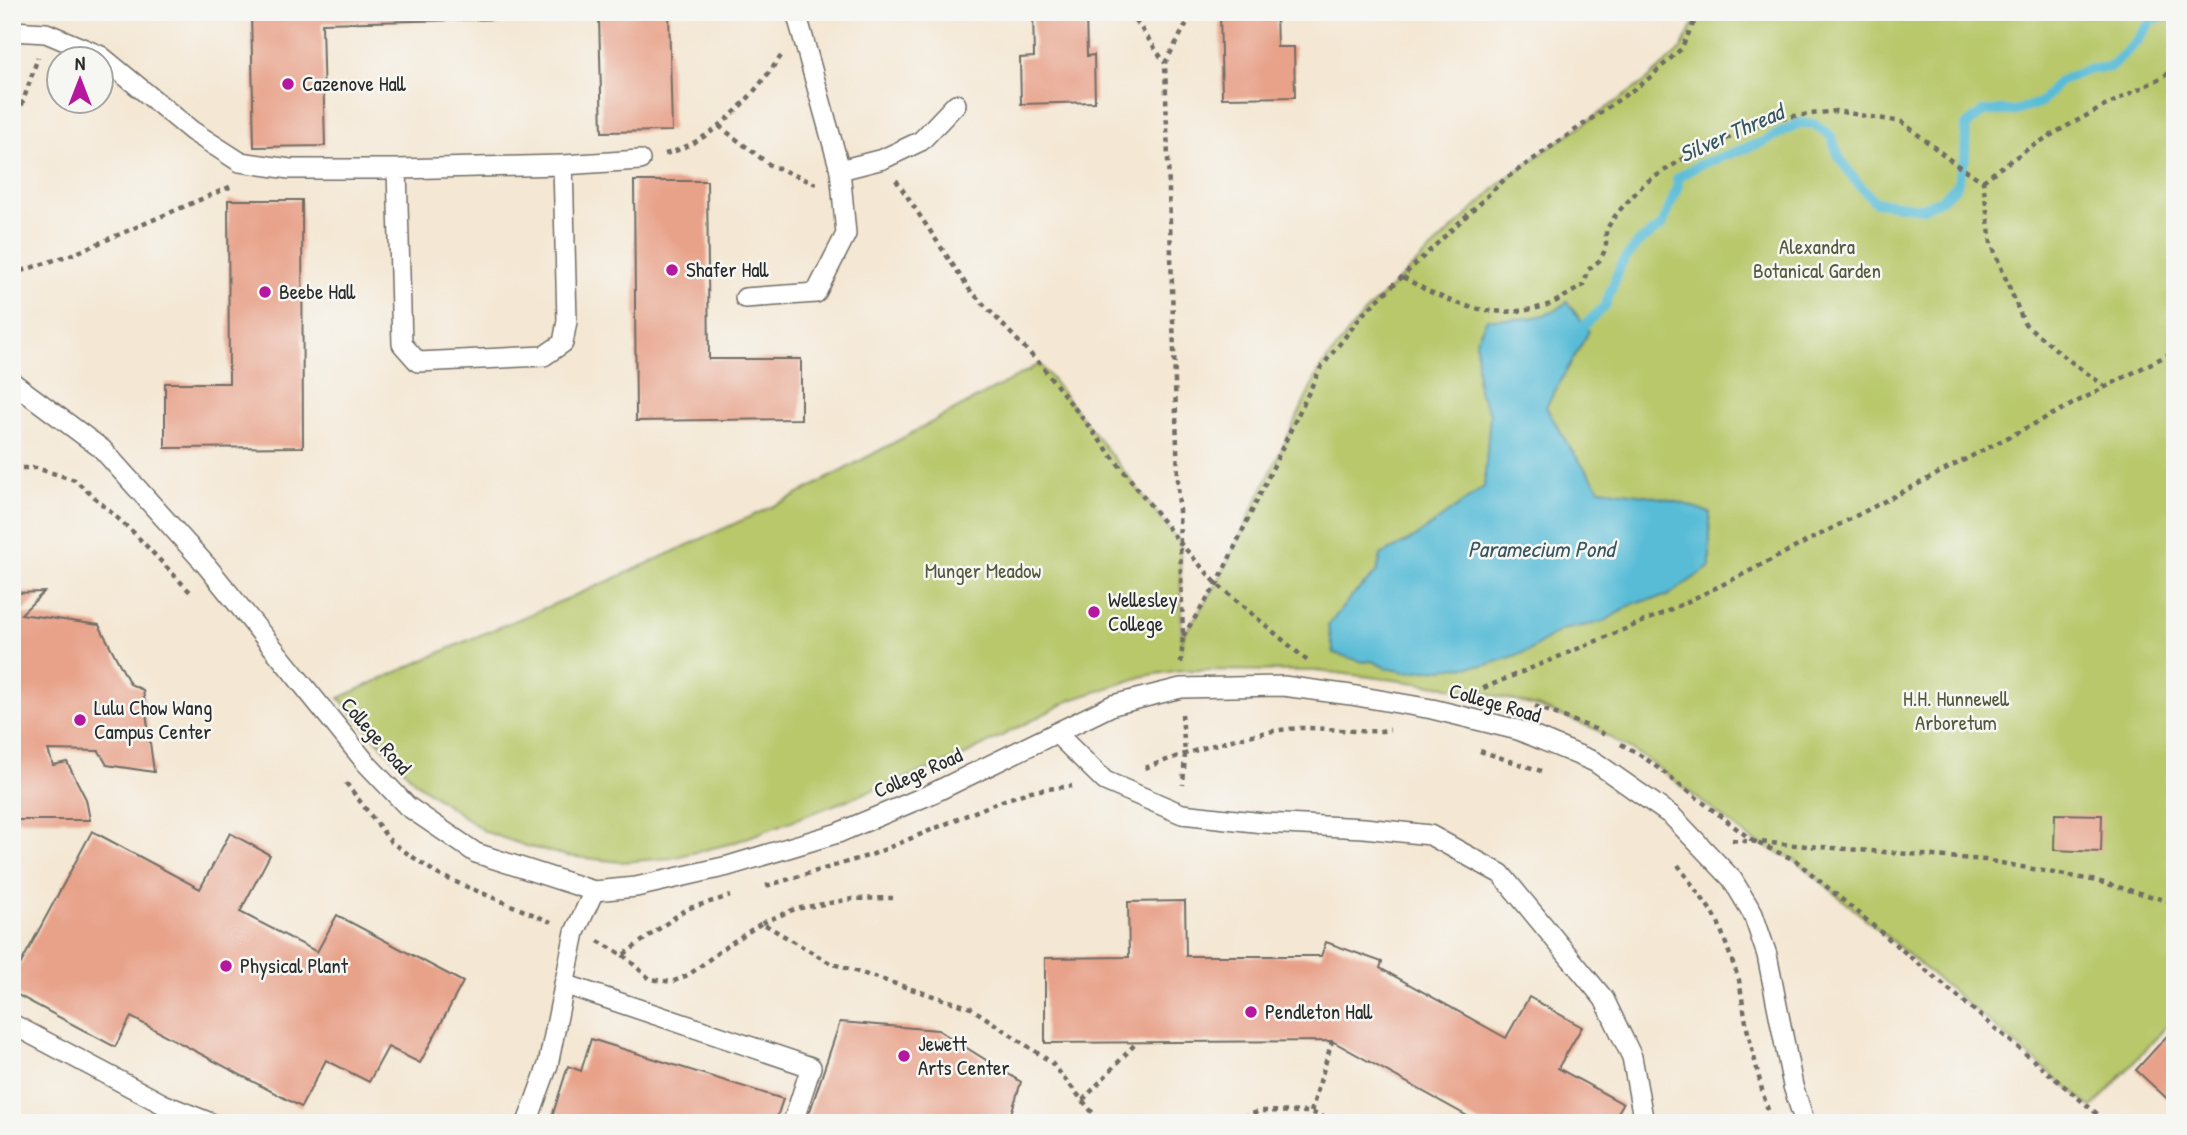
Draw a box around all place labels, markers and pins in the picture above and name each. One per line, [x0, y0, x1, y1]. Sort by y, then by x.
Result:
place label: Cazenove Hall [302, 69, 407, 98]
marker: Cazenove Hall [280, 76, 296, 92]
place label: Shafer Hall [686, 255, 770, 284]
marker: Shafer Hall [664, 262, 680, 278]
place label: Beebe Hall [279, 277, 356, 306]
marker: Beebe Hall [257, 284, 273, 300]
place label: Wellesley College [1108, 585, 1178, 638]
marker: Wellesley College [1086, 604, 1102, 620]
place label: Lulu Chow Wang Campus Center [94, 693, 212, 746]
marker: Lulu Chow Wang Campus Center [72, 712, 88, 728]
place label: Physical Plant [240, 951, 349, 980]
marker: Physical Plant [218, 958, 234, 974]
place label: Pendleton Hall [1265, 997, 1373, 1026]
marker: Pendleton Hall [1243, 1004, 1259, 1020]
place label: Jewett Arts Center [918, 1029, 1010, 1082]
marker: Jewett Arts Center [896, 1048, 912, 1064]

